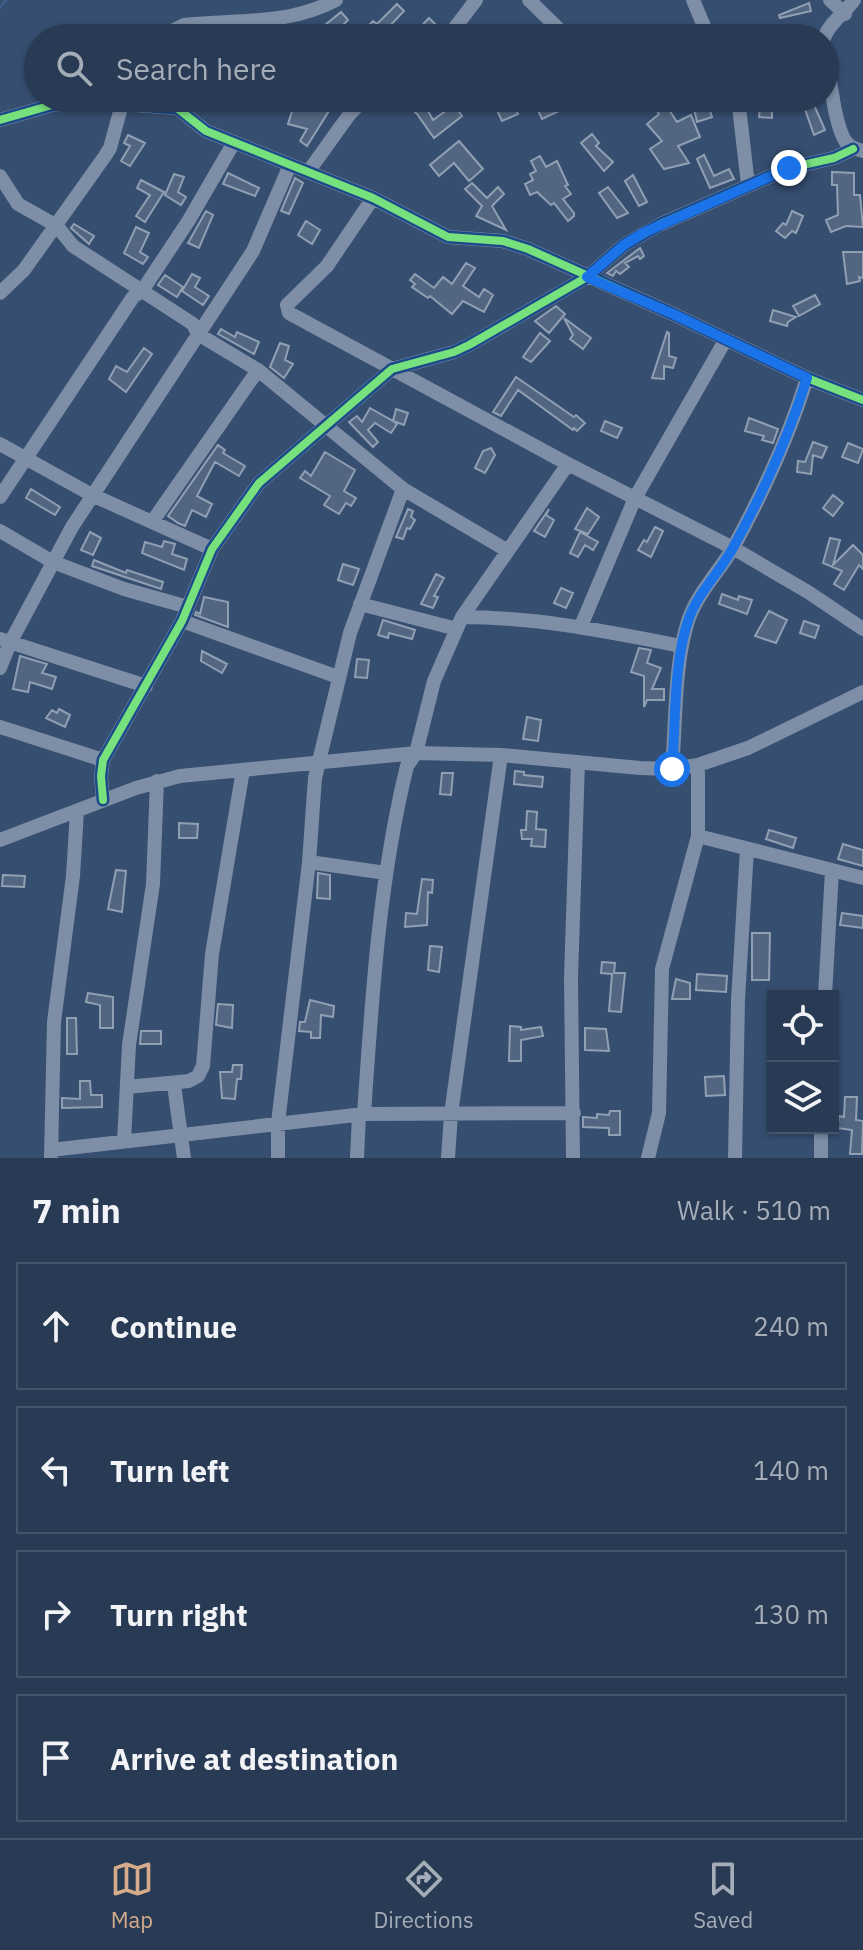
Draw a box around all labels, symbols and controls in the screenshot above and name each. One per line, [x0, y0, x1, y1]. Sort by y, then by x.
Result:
search box [24, 24, 839, 112]
icon: search [52, 46, 96, 90]
text: Search here [116, 49, 277, 88]
route end [771, 150, 807, 186]
route start [654, 751, 690, 787]
map controls [767, 990, 839, 1134]
button: locate [767, 990, 839, 1062]
button: layers [767, 1062, 839, 1134]
text: 7 min [32, 1188, 121, 1232]
text: Walk · 510 m [677, 1193, 831, 1227]
icon: ahead [34, 1304, 78, 1348]
text: Continue [110, 1307, 237, 1346]
text: 240 m [753, 1309, 829, 1343]
icon: left [34, 1448, 78, 1492]
text: Turn left [110, 1451, 229, 1490]
text: 140 m [753, 1453, 829, 1487]
icon: right [34, 1592, 78, 1636]
text: Turn right [110, 1595, 248, 1634]
text: 130 m [753, 1597, 829, 1631]
icon: arrive [34, 1736, 78, 1780]
text: Arrive at destination [110, 1739, 398, 1778]
tab: Map [110, 1857, 154, 1934]
tab: Directions [374, 1857, 474, 1934]
tab: Saved [693, 1857, 753, 1934]

